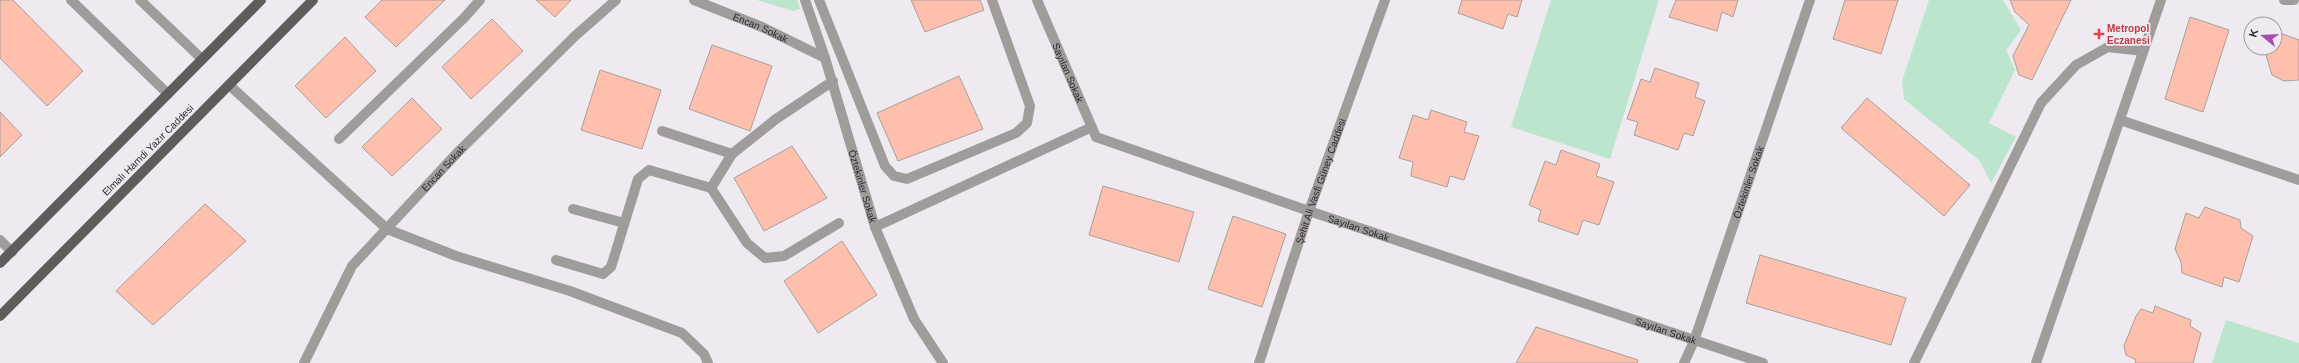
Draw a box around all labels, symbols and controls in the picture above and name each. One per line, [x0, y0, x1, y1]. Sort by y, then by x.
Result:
street label: Encan Sokak [731, 11, 791, 45]
north arrow [2243, 16, 2283, 56]
place label: Metropol Eczanesi [2107, 23, 2150, 46]
text: K [2247, 27, 2260, 39]
marker: Metropol Eczanesi [2094, 29, 2104, 39]
street label: Sayılan Sokak [1051, 41, 1086, 105]
street label: Elmalı Hamdi Yazır Caddesi [100, 102, 196, 198]
street label: Şehit Ali Vasfi Güney Caddesi [1293, 117, 1347, 245]
street label: Encan Sokak [419, 142, 468, 193]
street label: Öztekinler Sokak [1731, 144, 1766, 220]
street label: Öztekinler Sokak [847, 148, 879, 225]
street label: Sayılan Sokak [1327, 212, 1392, 243]
street label: Sayılan Sokak [1634, 315, 1699, 346]

